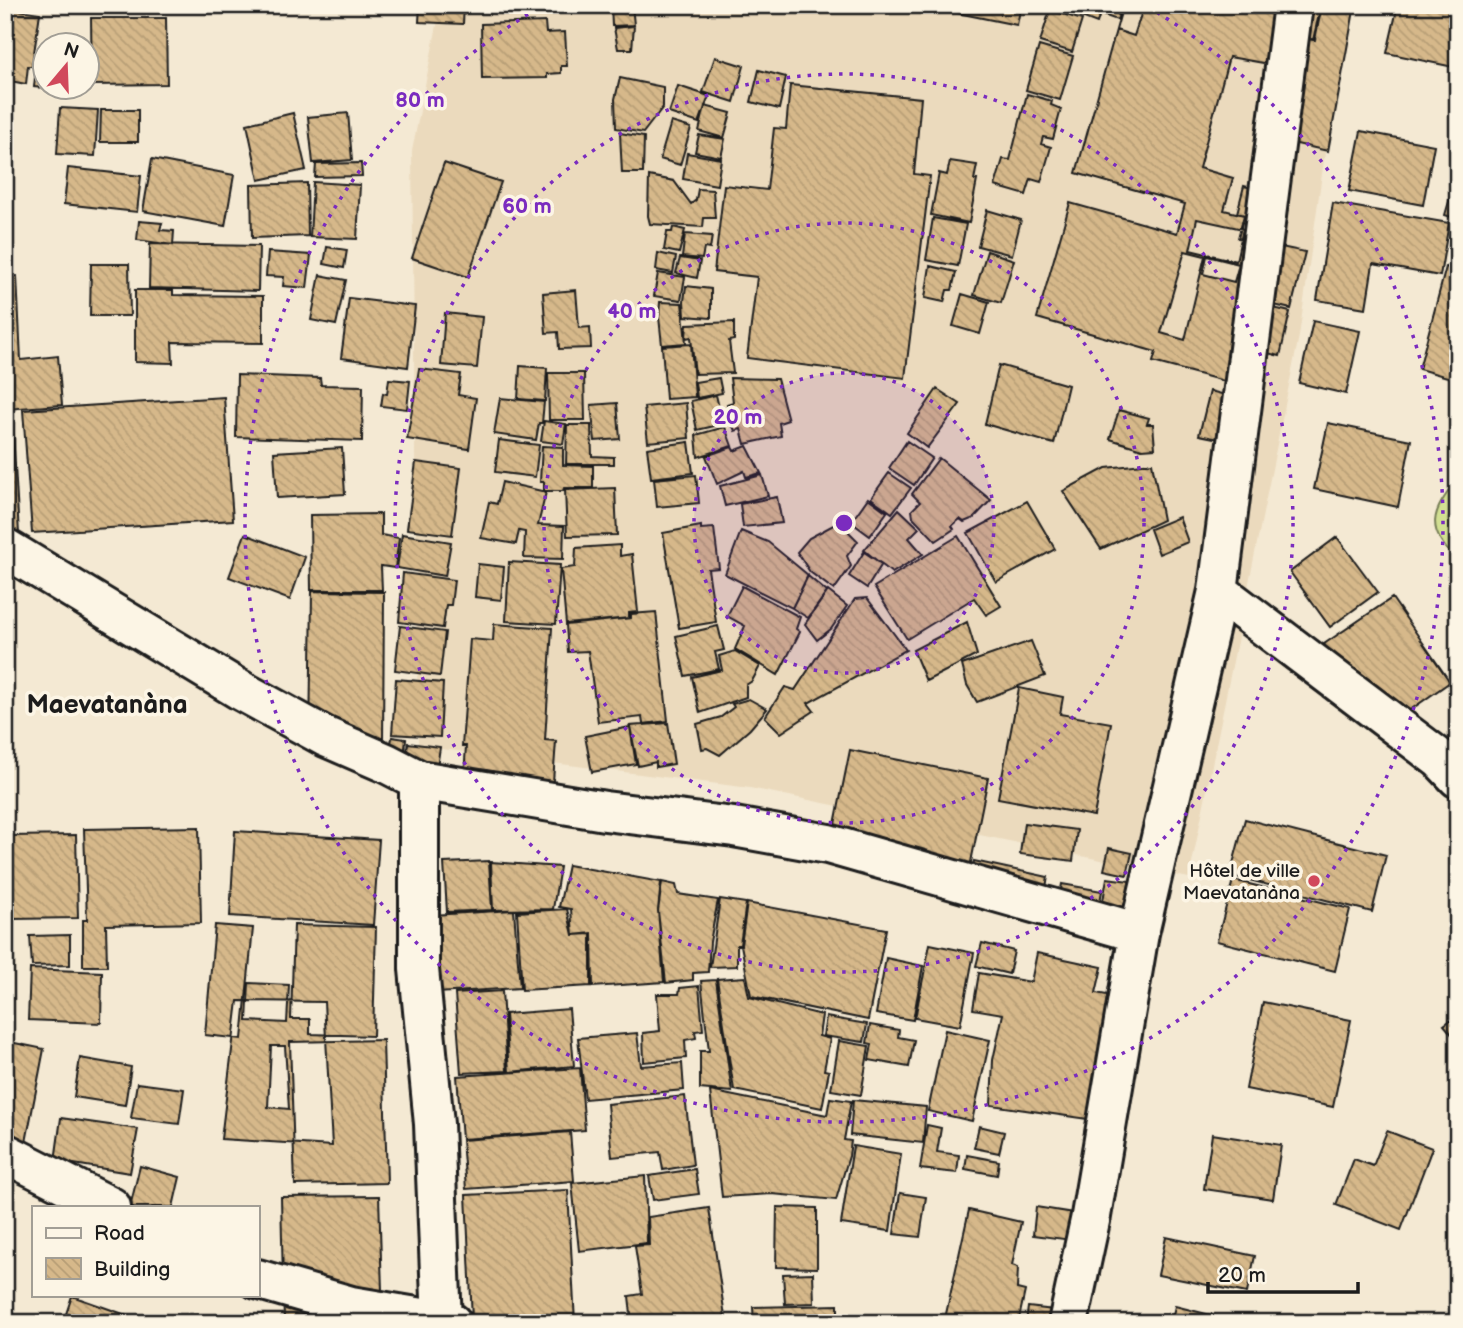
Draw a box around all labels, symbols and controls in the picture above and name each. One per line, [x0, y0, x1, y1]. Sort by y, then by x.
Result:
north arrow [32, 32, 102, 102]
text: N [61, 38, 82, 65]
text: 80 m [395, 88, 445, 113]
text: 60 m [502, 194, 552, 219]
text: 40 m [607, 299, 657, 324]
text: 20 m [714, 405, 762, 430]
centre of rings [832, 511, 856, 535]
district label: Maevatanàna [26, 690, 188, 721]
place label: Hôtel de ville Maevatanàna [1183, 860, 1300, 905]
marker: Hôtel de ville Maevatanàna [1306, 873, 1322, 889]
legend [32, 1206, 259, 1296]
text: Road [94, 1221, 145, 1246]
scale bar [1208, 1251, 1358, 1295]
text: Building [94, 1257, 170, 1282]
text: 20 m [1218, 1263, 1266, 1288]

